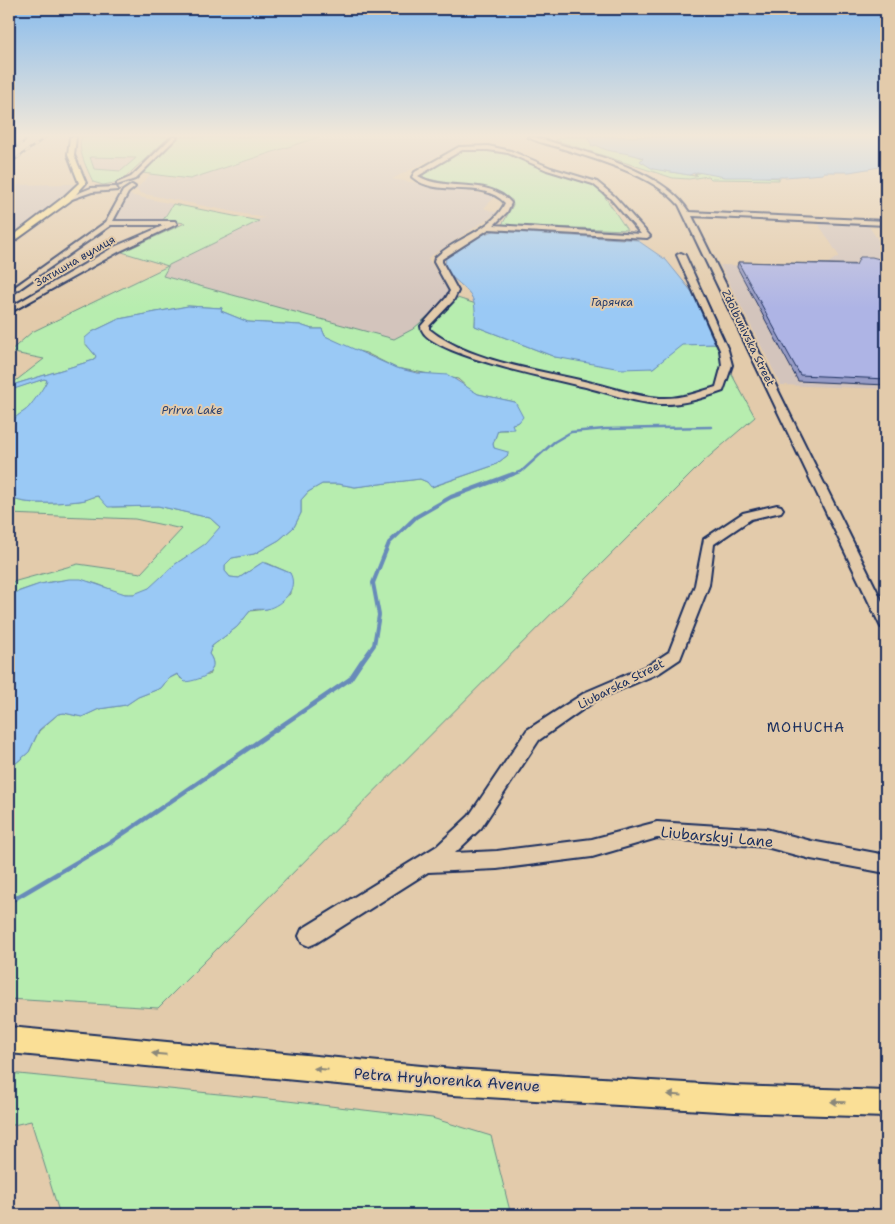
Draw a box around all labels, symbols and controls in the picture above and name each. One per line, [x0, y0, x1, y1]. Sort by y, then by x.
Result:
street label: Затишна вулиця [32, 232, 118, 290]
street label: Zdolbunivska Street [718, 287, 778, 389]
water label: Гарячка [591, 295, 633, 310]
water label: Prirva Lake [162, 403, 222, 418]
street label: Liubarska Street [575, 655, 667, 713]
district label: MOHUCHA [767, 718, 845, 736]
street label: Liubarskyi Lane [660, 822, 774, 852]
one-way arrow [151, 1050, 167, 1058]
street label: Petra Hryhorenka Avenue [353, 1064, 541, 1096]
one-way arrow [313, 1065, 329, 1073]
one-way arrow [667, 1091, 683, 1099]
one-way arrow [829, 1098, 845, 1106]

